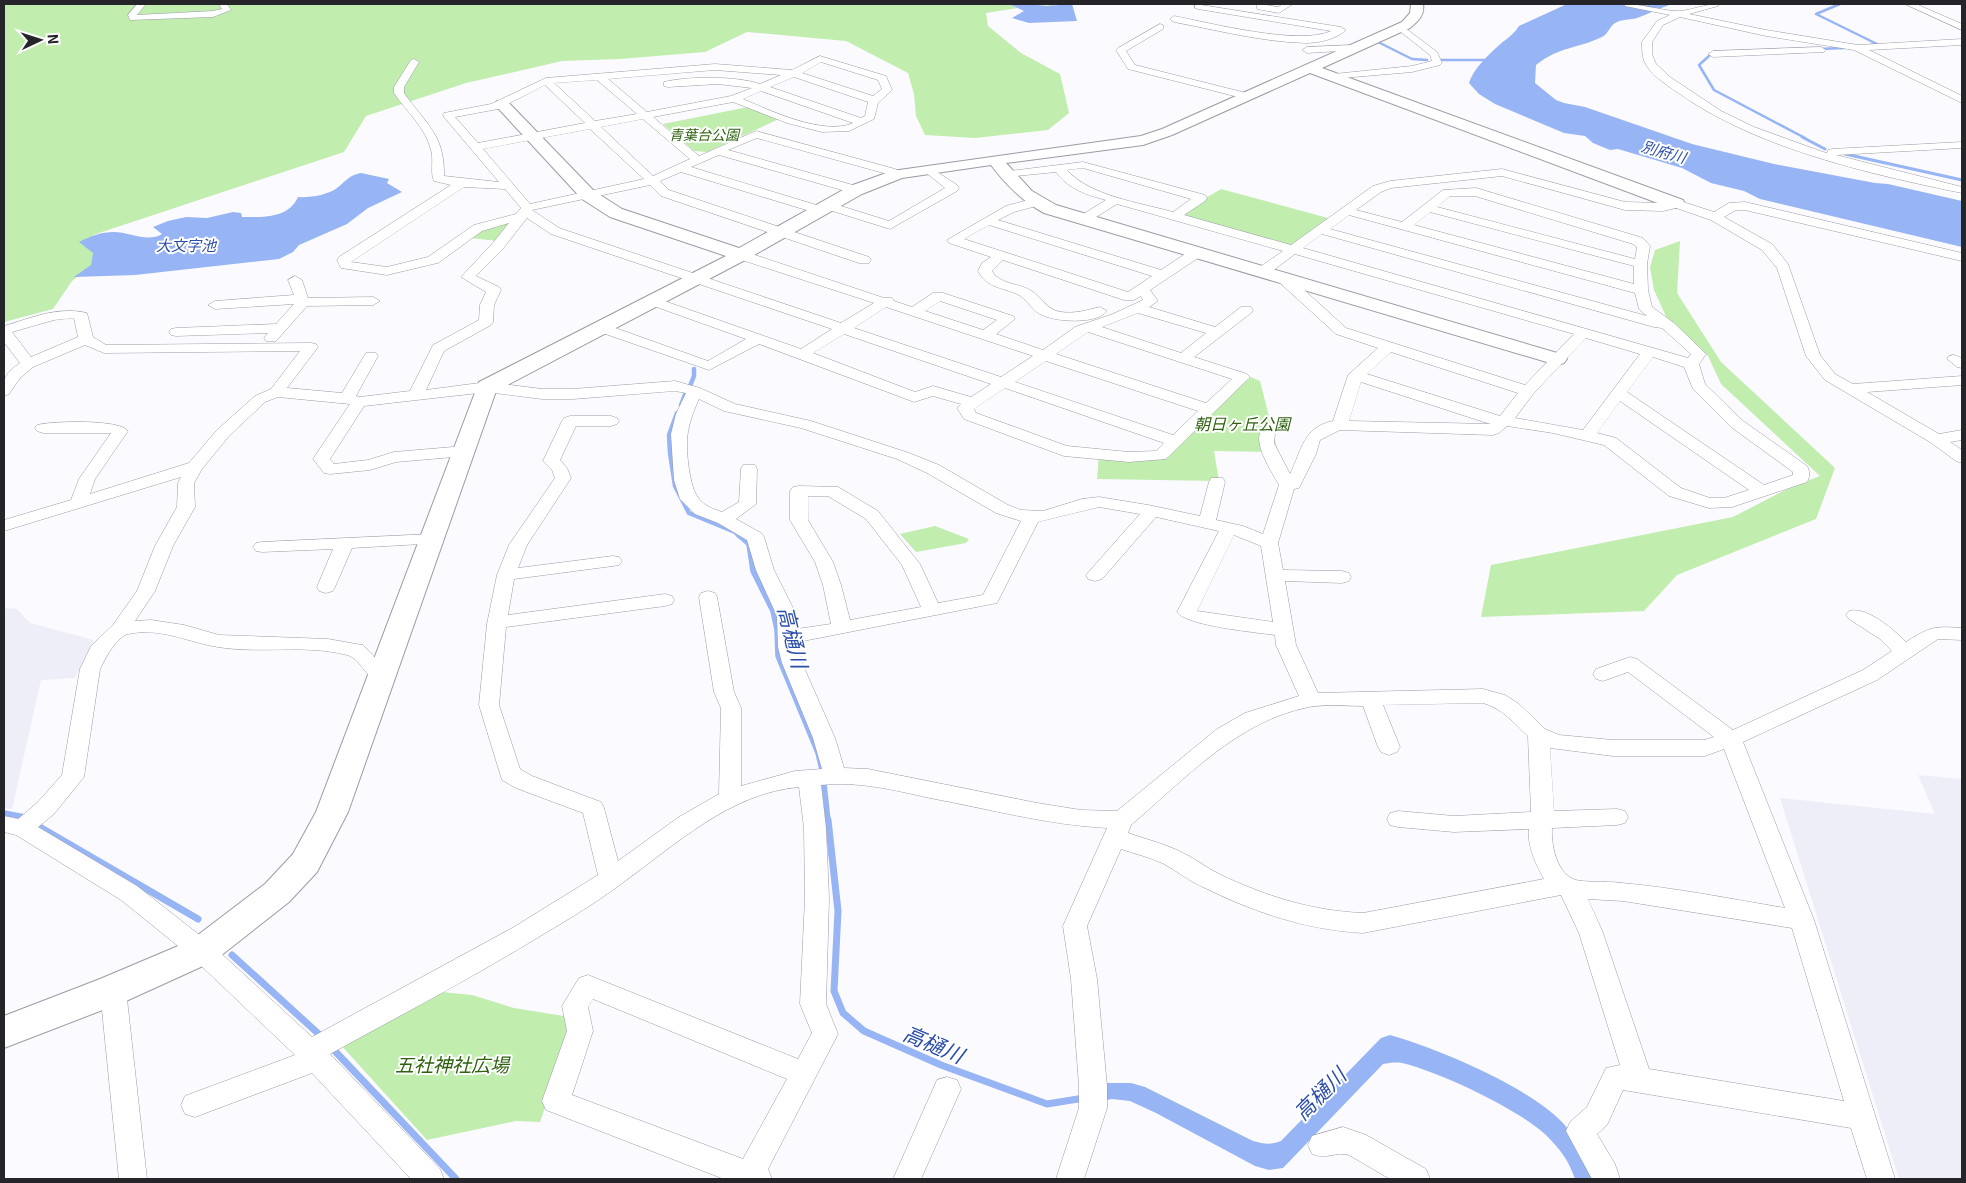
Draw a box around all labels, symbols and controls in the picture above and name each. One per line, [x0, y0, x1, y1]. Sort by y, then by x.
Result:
north arrow [15, 15, 65, 65]
text: N [44, 33, 64, 45]
park label: 青葉台公園 [669, 124, 741, 144]
water label: 別府川 [1639, 135, 1690, 168]
water label: 大文字池 [156, 234, 218, 255]
park label: 朝日ヶ丘公園 [1194, 411, 1292, 435]
water label: 高樋川 [772, 603, 817, 673]
water label: 高樋川 [899, 1017, 971, 1070]
park label: 五社神社広場 [395, 1050, 511, 1077]
water label: 高樋川 [1286, 1059, 1353, 1126]

